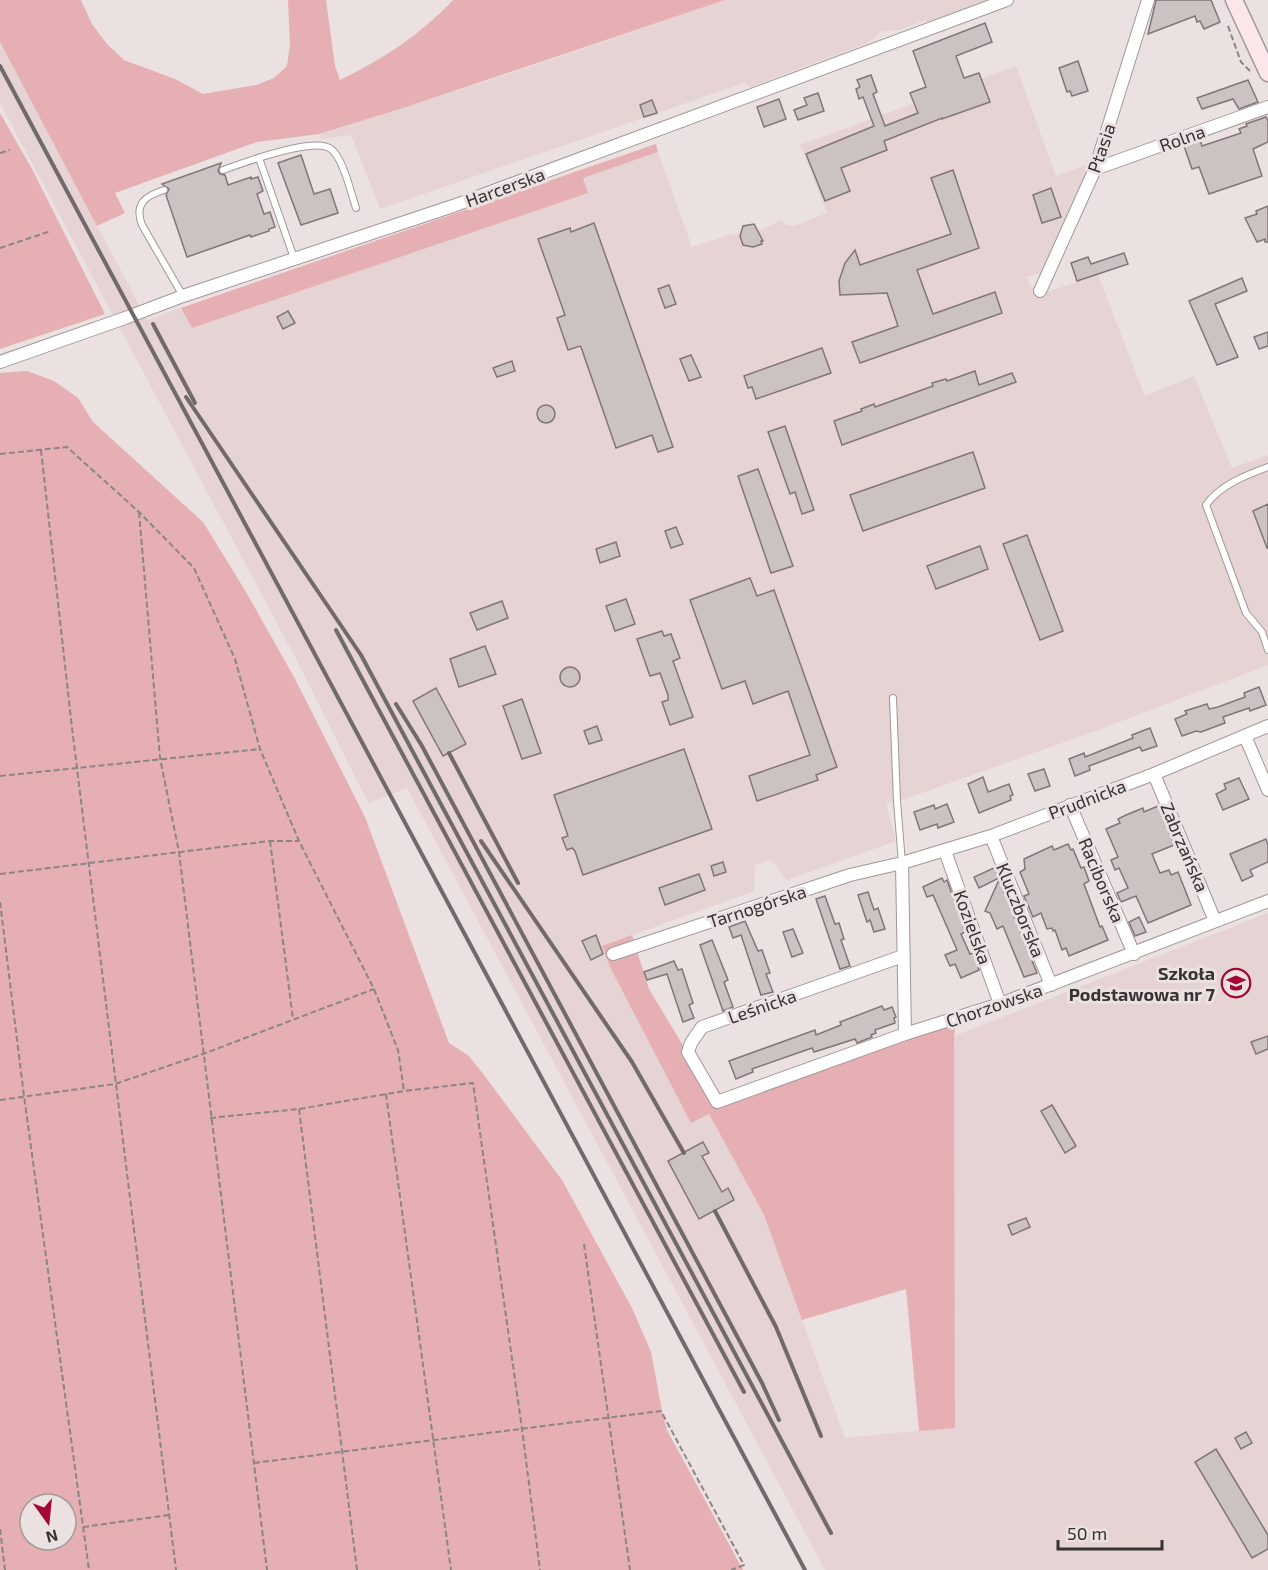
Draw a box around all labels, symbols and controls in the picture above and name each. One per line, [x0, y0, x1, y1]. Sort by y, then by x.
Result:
street label: Ptasia [1082, 120, 1120, 176]
street label: Rolna [1156, 120, 1208, 156]
street label: Harcerska [462, 163, 548, 211]
street label: Prudnicka [1045, 774, 1129, 824]
street label: Zabrzańska [1156, 799, 1214, 895]
street label: Raciborska [1074, 834, 1130, 926]
street label: Kluczborska [992, 859, 1050, 961]
street label: Tarnogórska [705, 880, 809, 932]
street label: Kozielska [949, 887, 997, 967]
place label: Szkoła Podstawowa nr 7 [1069, 962, 1215, 1005]
school or university icon: Szkoła Podstawowa nr 7 [1220, 967, 1252, 999]
street label: Chorzowska [943, 978, 1045, 1032]
street label: Leśnicka [725, 984, 799, 1028]
north arrow [18, 1492, 78, 1552]
scale bar [1058, 1513, 1162, 1551]
text: 50 m [1067, 1522, 1107, 1544]
text: N [44, 1526, 60, 1548]

